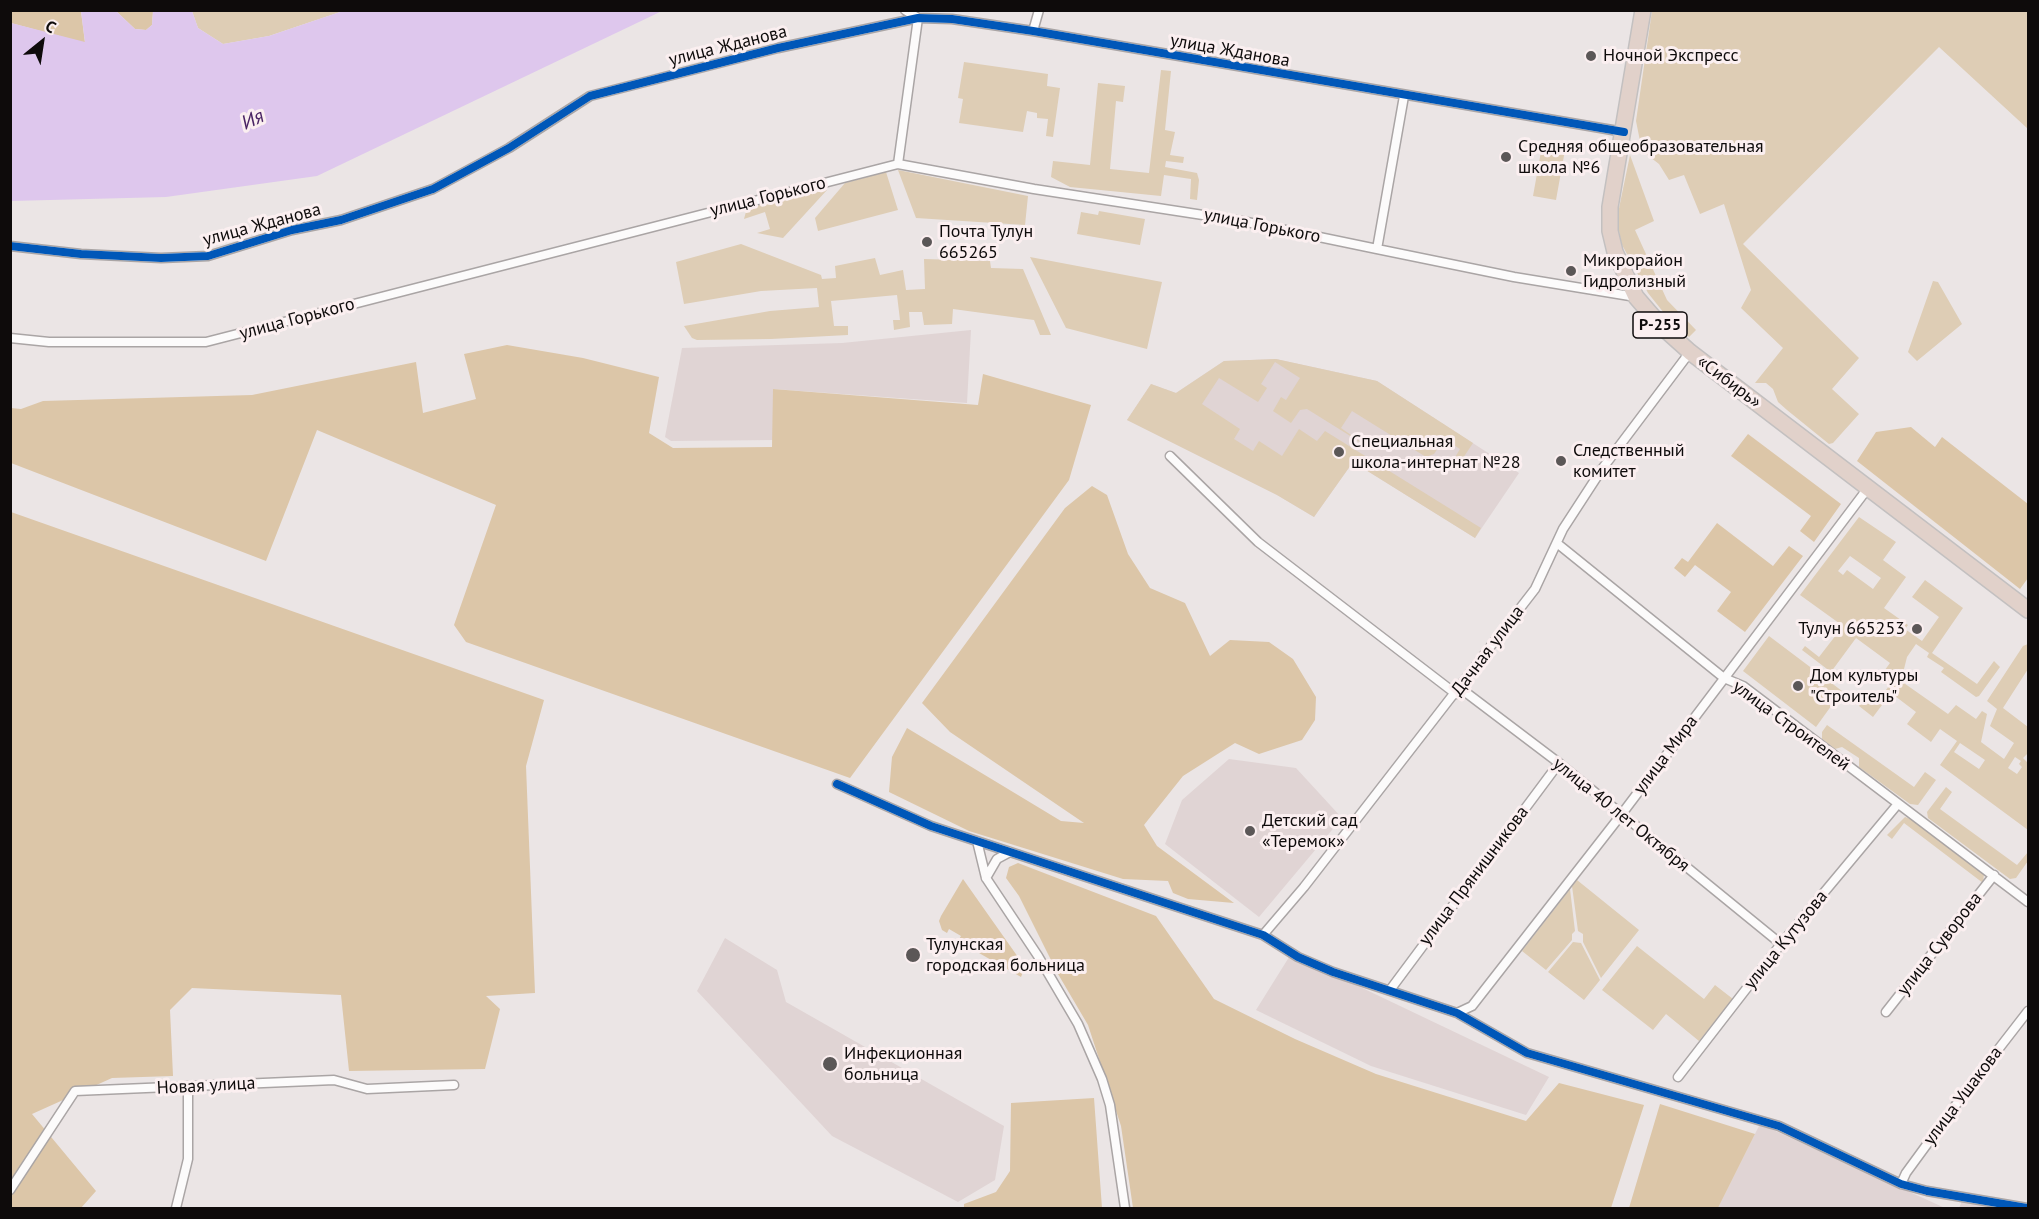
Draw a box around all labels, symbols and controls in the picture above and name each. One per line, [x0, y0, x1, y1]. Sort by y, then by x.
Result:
north arrow [12, 12, 72, 72]
text: С [42, 16, 60, 37]
street label: улица Жданова [667, 21, 789, 71]
street label: улица Жданова [1169, 30, 1291, 72]
place label: Ночной Экспресс [1603, 45, 1739, 67]
marker: Ночной Экспресс [1584, 49, 1598, 63]
water label: Ия [238, 104, 268, 136]
place label: Средняя общеобразовательная школа №6 [1518, 136, 1764, 178]
marker: Средняя общеобразовательная школа №6 [1499, 150, 1513, 164]
street label: улица Горького [708, 172, 828, 222]
street label: улица Жданова [201, 199, 323, 251]
street label: улица Горького [1202, 204, 1322, 248]
place label: Почта Тулун 665265 [939, 221, 1033, 264]
marker: Почта Тулун 665265 [920, 235, 934, 249]
place label: Микрорайон Гидролизный [1583, 250, 1686, 292]
marker: Микрорайон Гидролизный [1564, 264, 1578, 278]
street label: улица Горького [237, 293, 357, 345]
road number: Р-255 [1633, 312, 1687, 338]
street label: «Сибирь» [1693, 351, 1765, 413]
place label: Специальная школа-интернат №28 [1351, 431, 1521, 474]
place label: Следственный комитет [1573, 440, 1685, 482]
marker: Специальная школа-интернат №28 [1332, 445, 1346, 459]
marker: Следственный комитет [1554, 454, 1568, 468]
street label: Дачная улица [1447, 602, 1529, 700]
place label: Тулун 665253 [1798, 618, 1905, 640]
marker: Тулун 665253 [1910, 622, 1924, 636]
place label: Дом культуры "Строитель" [1810, 665, 1918, 708]
street label: улица Строителей [1728, 676, 1854, 776]
marker: Дом культуры "Строитель" [1791, 679, 1805, 693]
street label: улица Мира [1629, 711, 1703, 799]
street label: улица 40 лет Октября [1548, 753, 1694, 877]
street label: улица Прянишникова [1414, 802, 1534, 950]
place label: Детский сад «Теремок» [1262, 810, 1358, 852]
marker: Детский сад «Теремок» [1243, 824, 1257, 838]
street label: улица Кутузова [1740, 886, 1832, 994]
street label: улица Суворова [1893, 888, 1987, 1000]
place label: Тулунская городская больница [926, 934, 1085, 976]
marker: Тулунская городская больница [904, 946, 922, 964]
street label: улица Ушакова [1919, 1042, 2007, 1150]
place label: Инфекционная больница [844, 1043, 962, 1086]
marker: Инфекционная больница [821, 1055, 839, 1073]
street label: Новая улица [156, 1073, 256, 1099]

